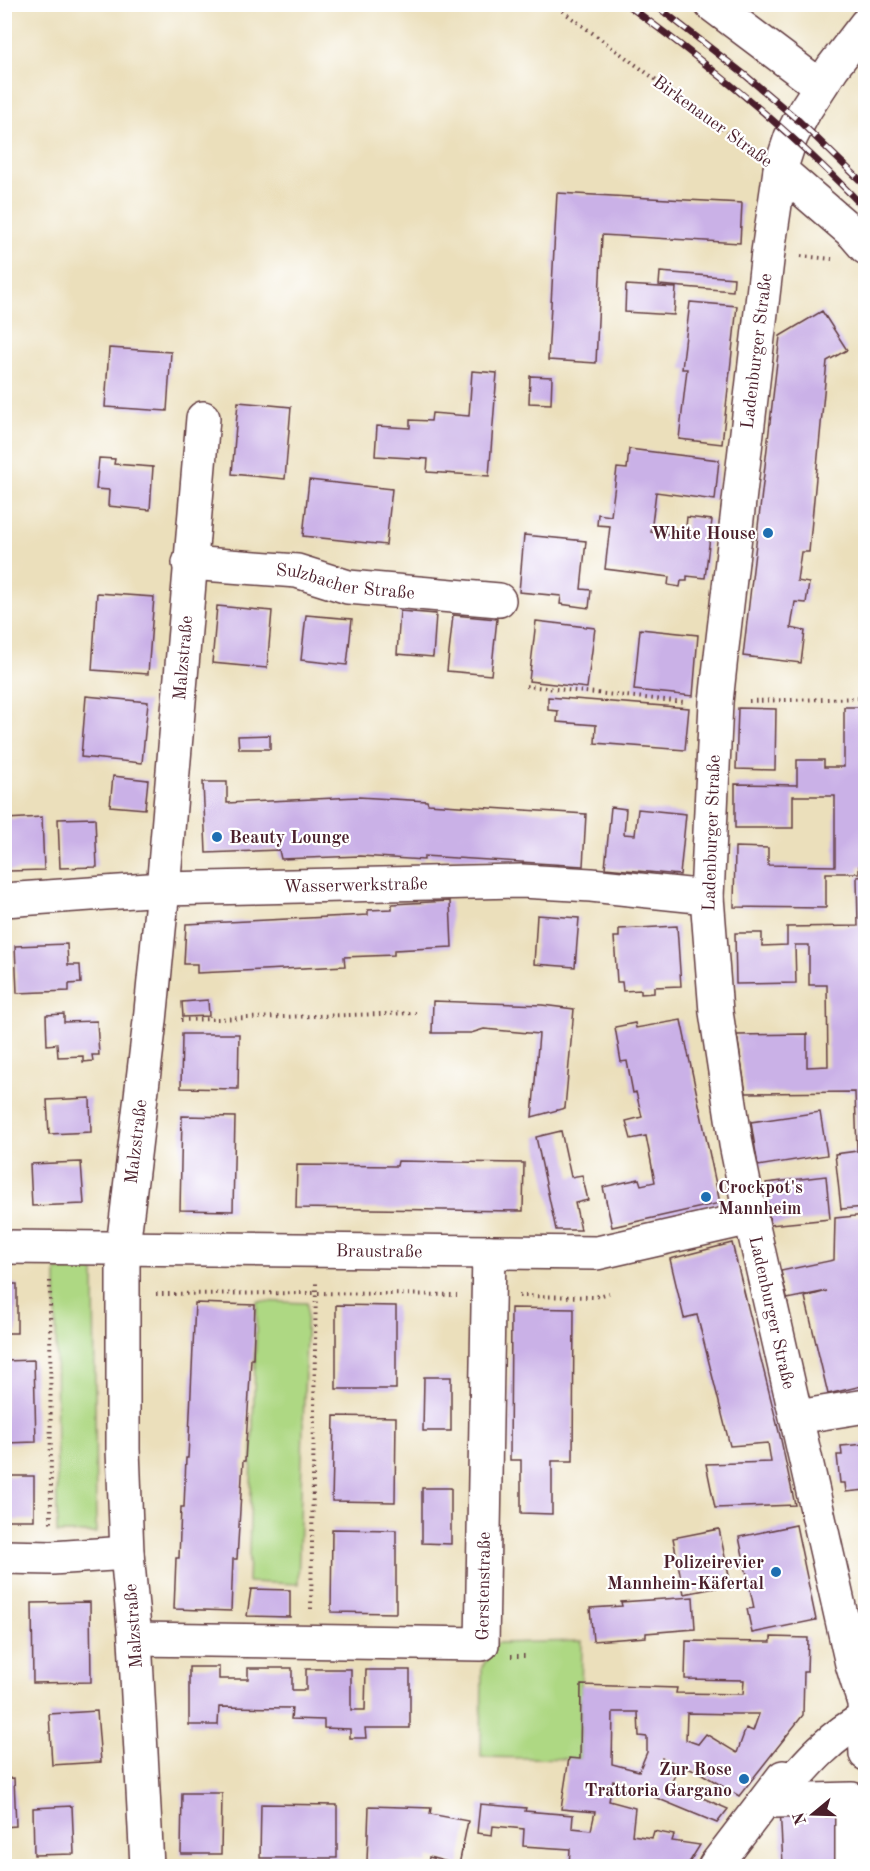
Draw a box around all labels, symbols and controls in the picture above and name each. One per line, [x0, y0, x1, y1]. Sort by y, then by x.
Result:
street label: Birkenauer Straße [649, 73, 775, 171]
street label: Ladenburger Straße [739, 272, 775, 430]
place label: White House [651, 525, 756, 543]
marker: White House [761, 526, 775, 540]
street label: Sulzbacher Straße [275, 561, 416, 603]
street label: Malzstraße [171, 615, 196, 701]
street label: Ladenburger Straße [700, 755, 724, 912]
place label: Beauty Lounge [229, 829, 350, 847]
marker: Beauty Lounge [210, 830, 224, 844]
street label: Wasserwerkstraße [283, 875, 428, 896]
street label: Malzstraße [123, 1098, 151, 1185]
place label: Crockpot's Mannheim [718, 1179, 803, 1218]
marker: Crockpot's Mannheim [699, 1190, 713, 1204]
street label: Ladenburger Straße [745, 1234, 797, 1391]
street label: Braustraße [336, 1242, 422, 1261]
street label: Gerstenstraße [474, 1531, 494, 1641]
place label: Polizeirevier Mannheim-Käfertal [607, 1554, 764, 1593]
marker: Polizeirevier Mannheim-Käfertal [769, 1565, 783, 1579]
street label: Malzstraße [122, 1583, 146, 1669]
place label: Zur Rose Trattoria Gargano [585, 1761, 732, 1800]
marker: Zur Rose Trattoria Gargano [737, 1772, 751, 1786]
north arrow [783, 1784, 843, 1844]
text: N [791, 1809, 810, 1827]

